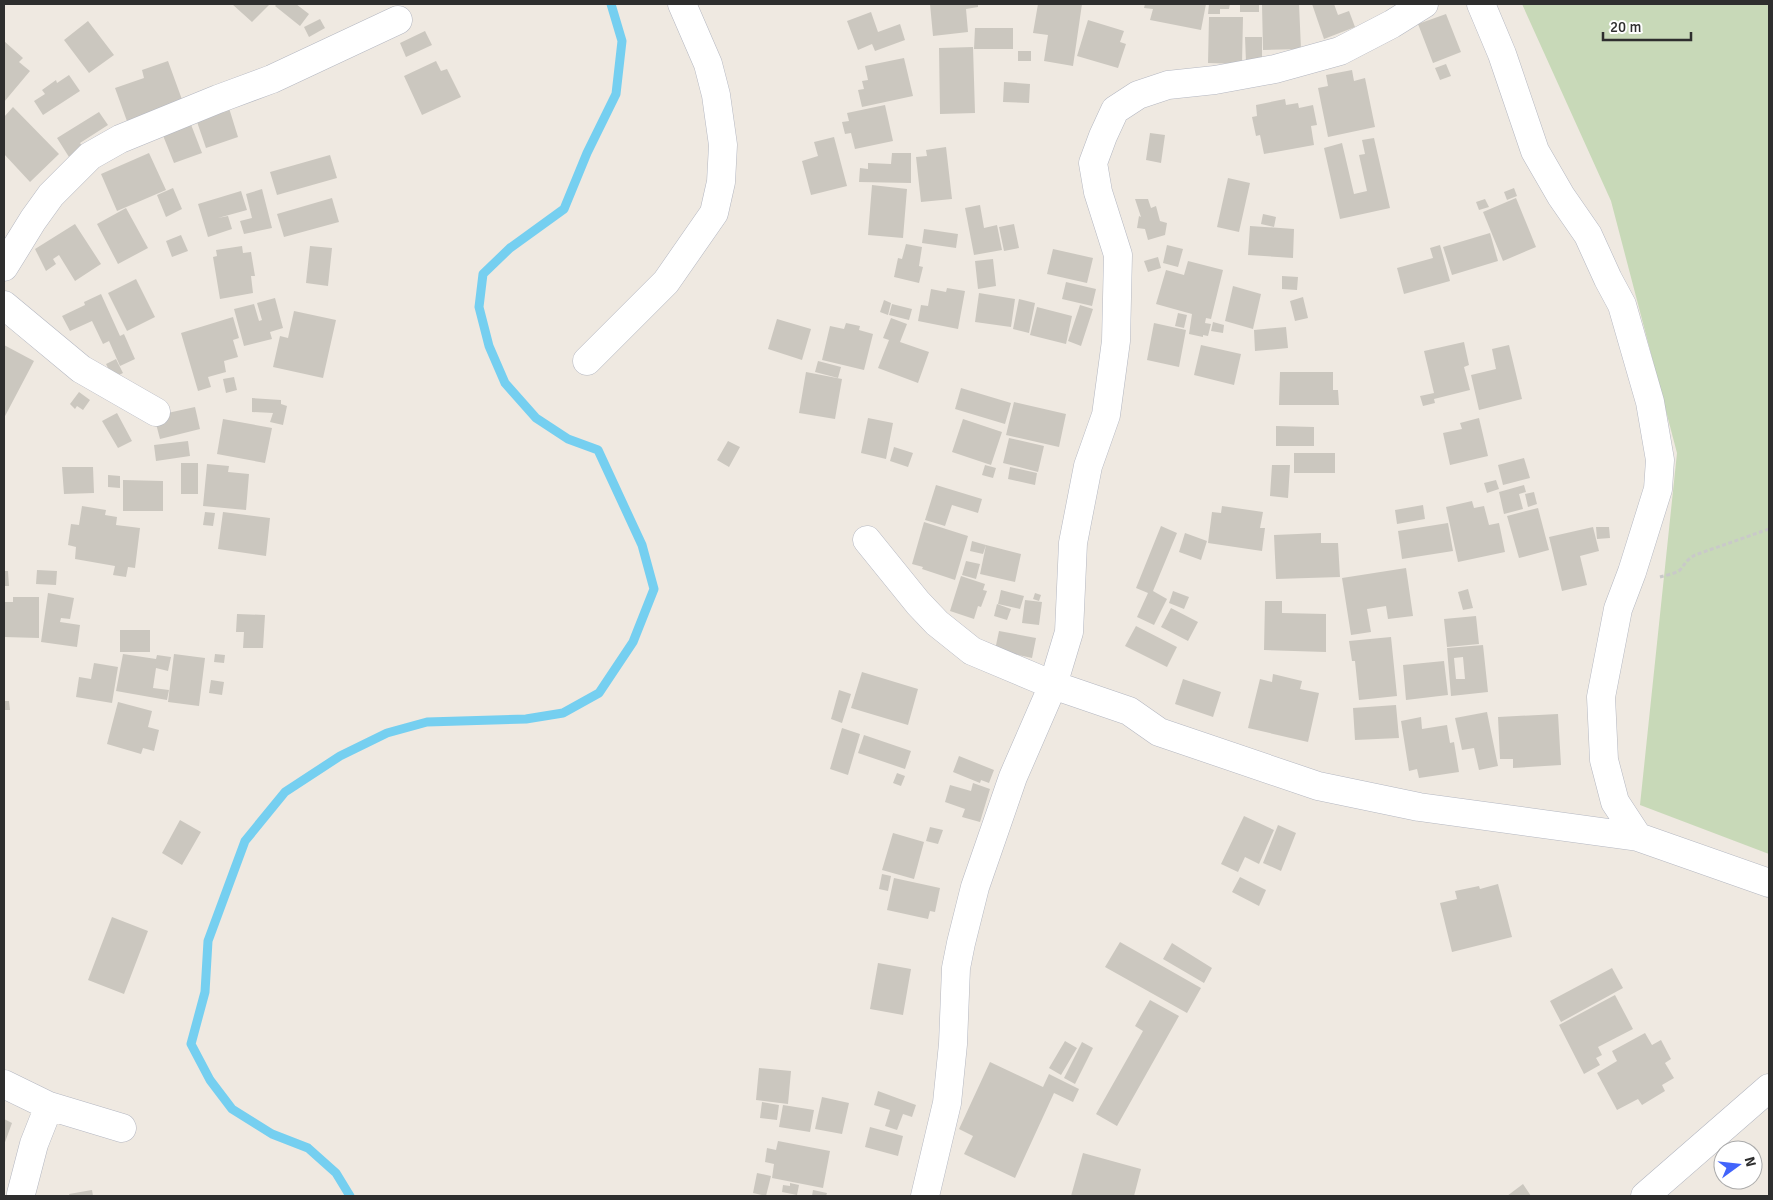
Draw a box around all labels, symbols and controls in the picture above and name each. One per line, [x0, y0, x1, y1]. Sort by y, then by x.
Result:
scale bar [1603, 10, 1690, 42]
text: 20 m [1610, 18, 1641, 36]
north arrow [1713, 1140, 1763, 1190]
text: N [1741, 1155, 1760, 1169]

